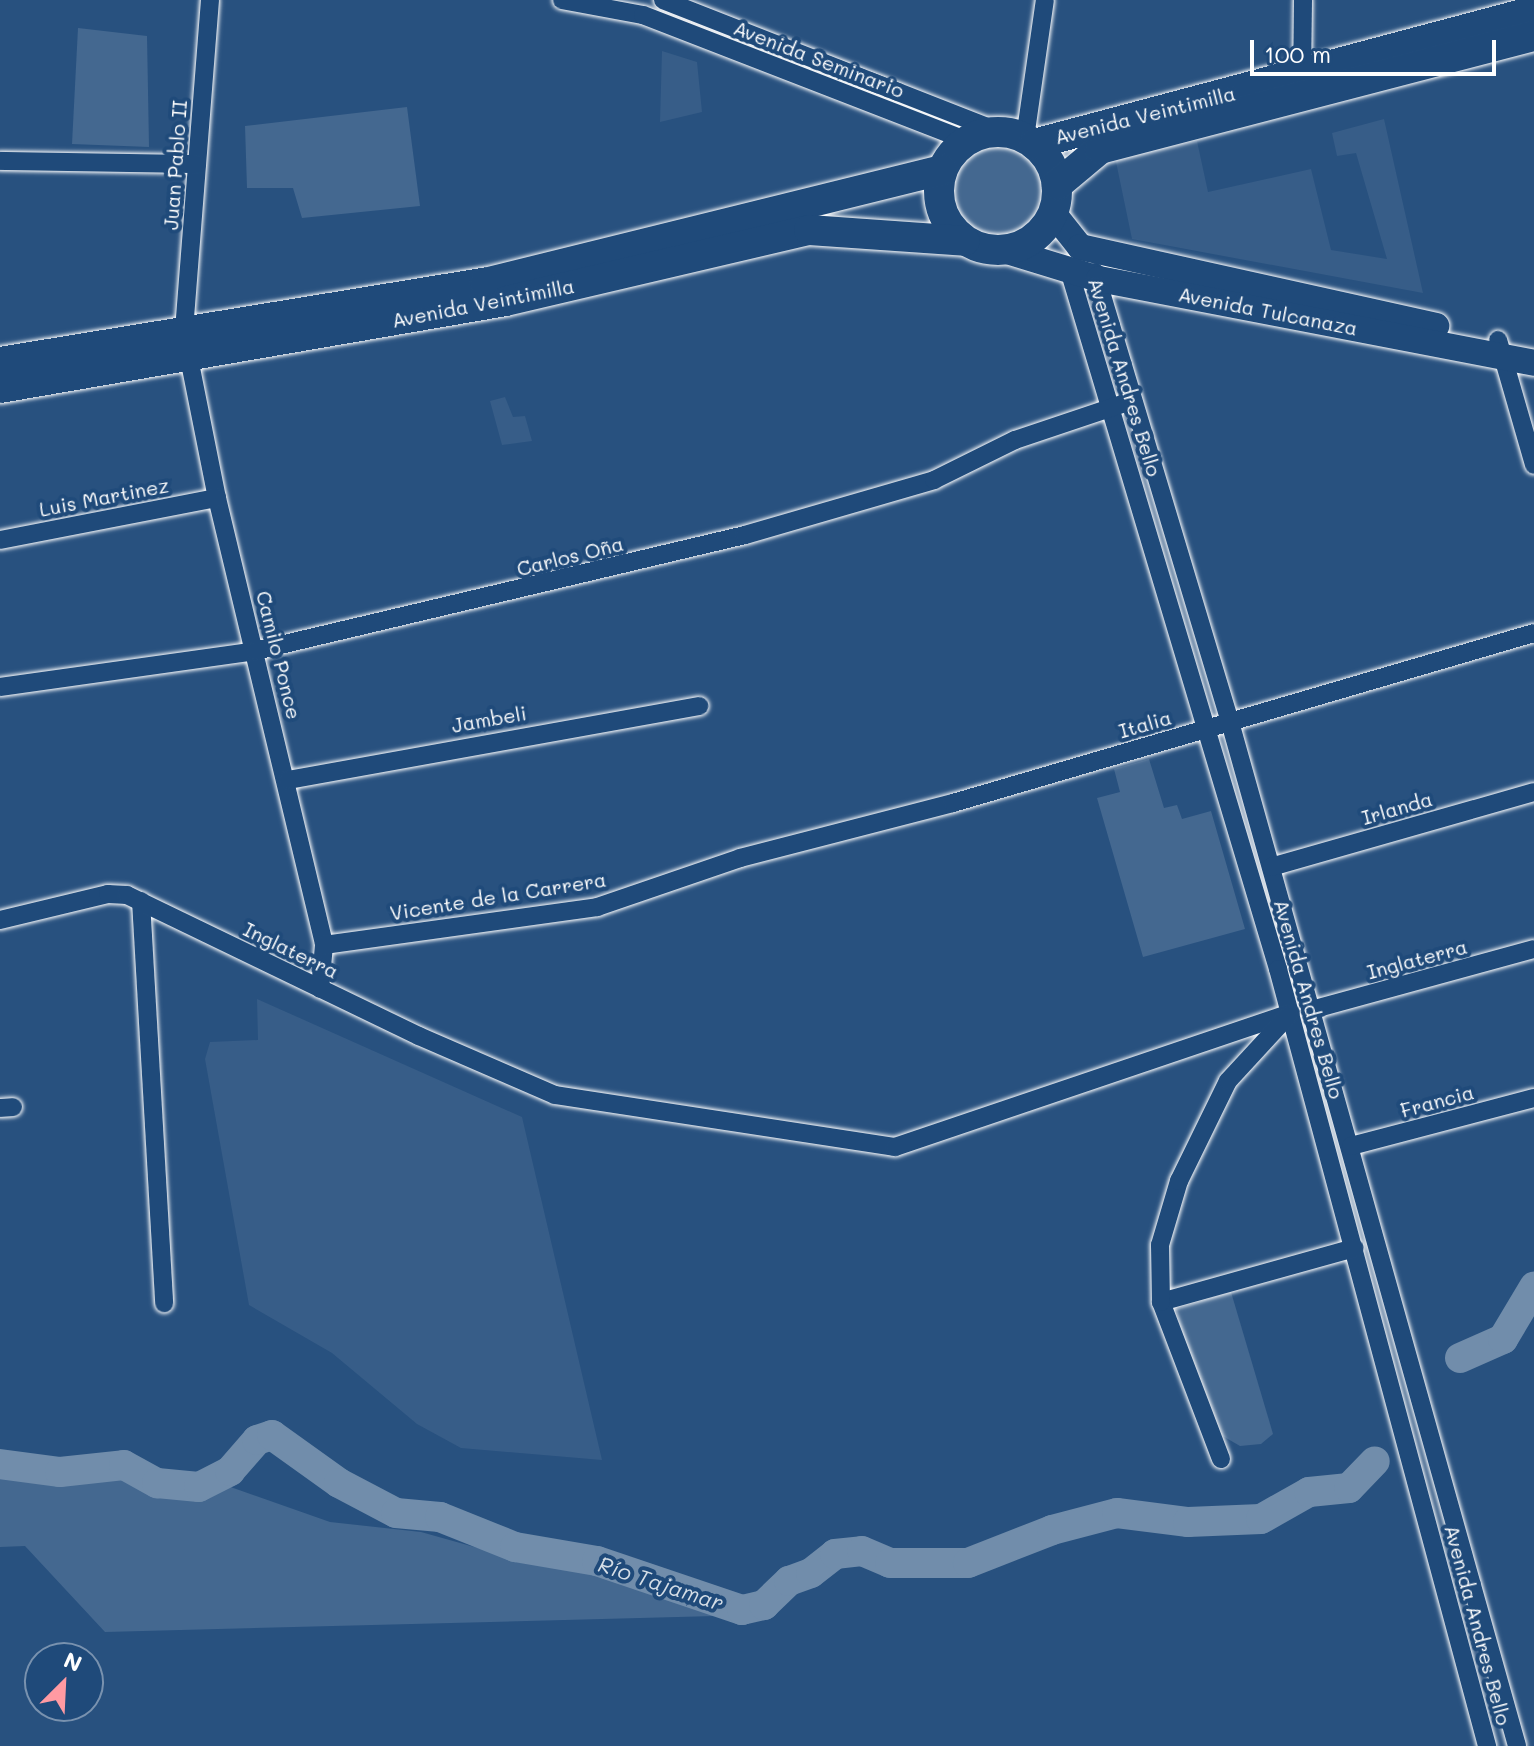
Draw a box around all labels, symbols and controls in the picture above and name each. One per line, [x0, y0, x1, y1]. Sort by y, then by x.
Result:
street label: Avenida Seminario [730, 15, 908, 103]
scale bar [1254, 24, 1500, 74]
text: 100 m [1264, 38, 1331, 69]
street label: Avenida Veintimilla [1052, 81, 1238, 149]
street label: Juan Pablo II [158, 99, 192, 231]
street label: Avenida Veintimilla [390, 274, 576, 332]
street label: Avenida Andres Bello [1083, 275, 1167, 479]
street label: Avenida Tulcanaza [1176, 282, 1360, 340]
street label: Luis Martinez [37, 473, 171, 521]
street label: Carlos Oña [514, 531, 626, 581]
street label: Camilo Ponce [251, 588, 307, 722]
street label: Jambeli [450, 701, 528, 737]
street label: Italia [1116, 705, 1174, 743]
street label: Irlanda [1359, 786, 1435, 830]
street label: Vicente de la Carrera [388, 867, 608, 925]
street label: Avenida Andres Bello [1269, 896, 1349, 1102]
street label: Inglaterra [240, 917, 342, 983]
street label: Inglaterra [1364, 934, 1470, 984]
street label: Francia [1398, 1080, 1476, 1122]
street label: Avenida Andres Bello [1440, 1522, 1516, 1728]
water label: Río Tajamar [595, 1550, 727, 1616]
north arrow [24, 1642, 104, 1722]
text: N [60, 1645, 87, 1678]

